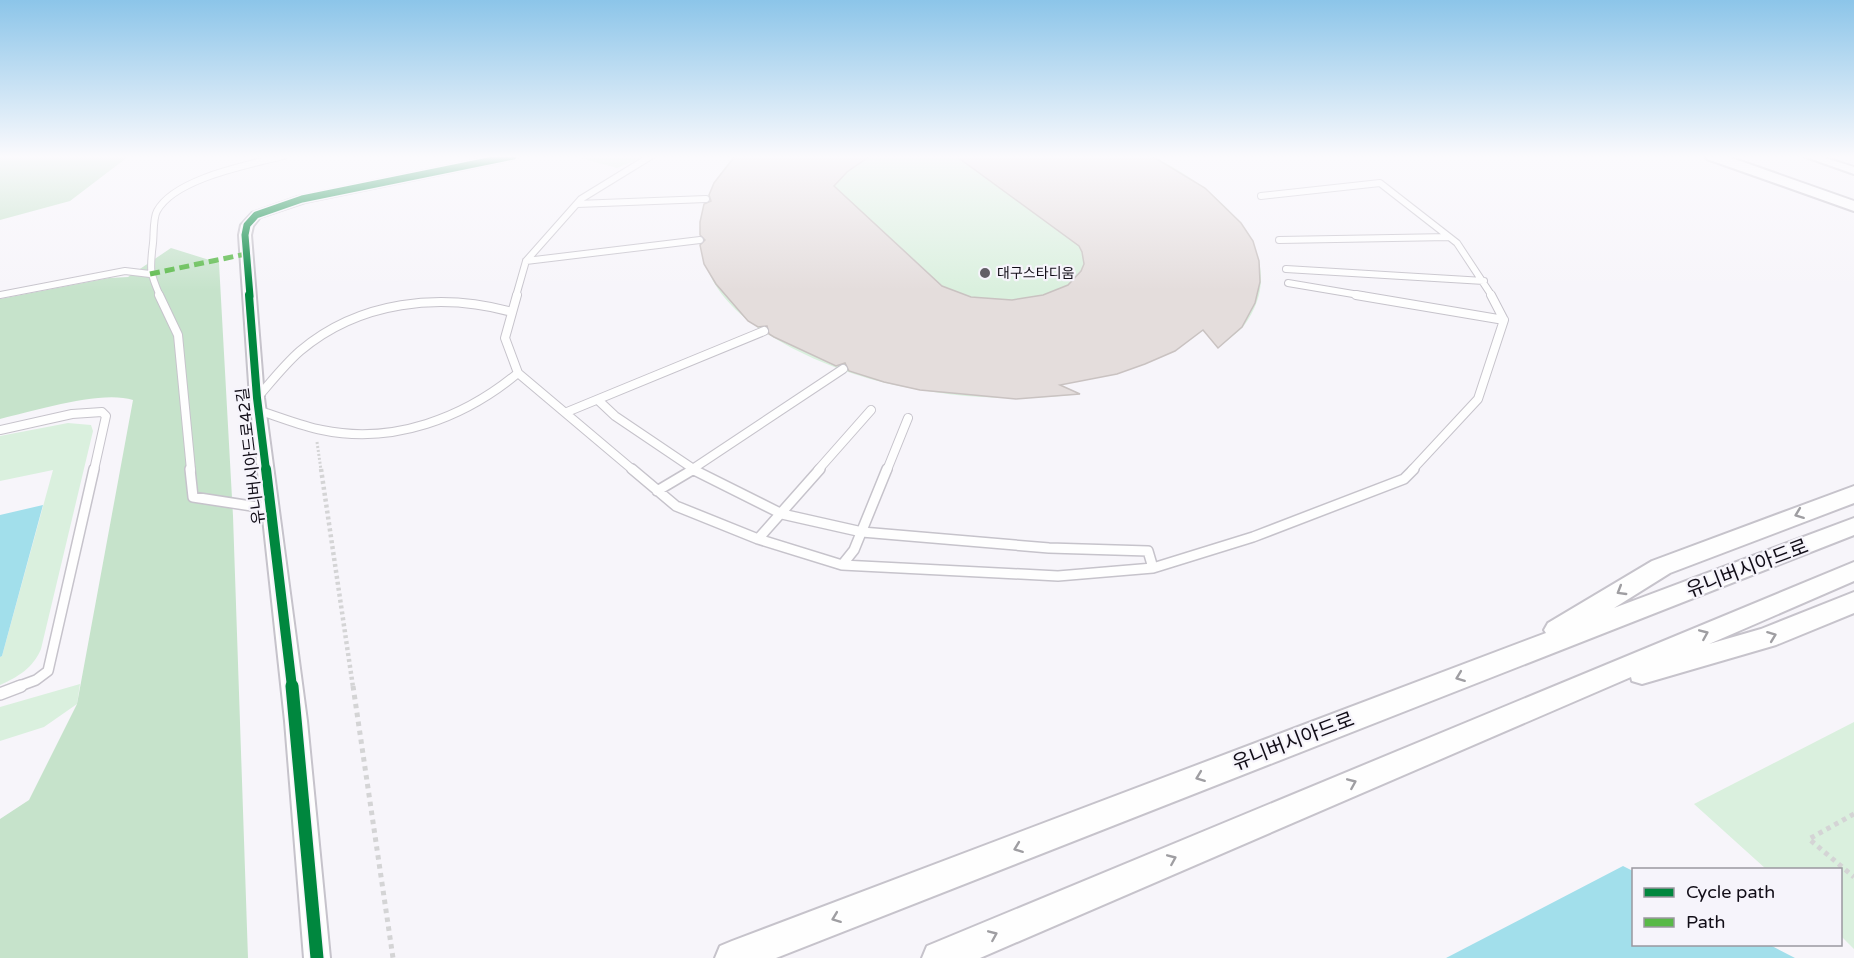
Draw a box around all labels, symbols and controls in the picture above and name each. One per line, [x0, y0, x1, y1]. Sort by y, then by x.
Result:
place label: 대구스타디움 [997, 265, 1074, 282]
marker: 대구스타디움 [978, 266, 992, 280]
street label: 유니버시아드로42길 [233, 386, 269, 526]
one-way arrow [1795, 507, 1805, 520]
street label: 유니버시아드로 [1683, 535, 1812, 603]
one-way arrow [1617, 584, 1627, 596]
one-way arrow [1698, 629, 1709, 641]
one-way arrow [1765, 631, 1776, 643]
one-way arrow [1455, 669, 1466, 682]
street label: 유니버시아드로 [1229, 708, 1358, 776]
one-way arrow [1195, 770, 1206, 782]
one-way arrow [1345, 778, 1356, 790]
one-way arrow [1013, 840, 1024, 853]
one-way arrow [1166, 854, 1177, 866]
legend [1632, 868, 1842, 946]
text: Cycle path [1686, 881, 1775, 903]
one-way arrow [831, 911, 842, 923]
text: Path [1686, 911, 1725, 933]
one-way arrow [986, 930, 997, 942]

